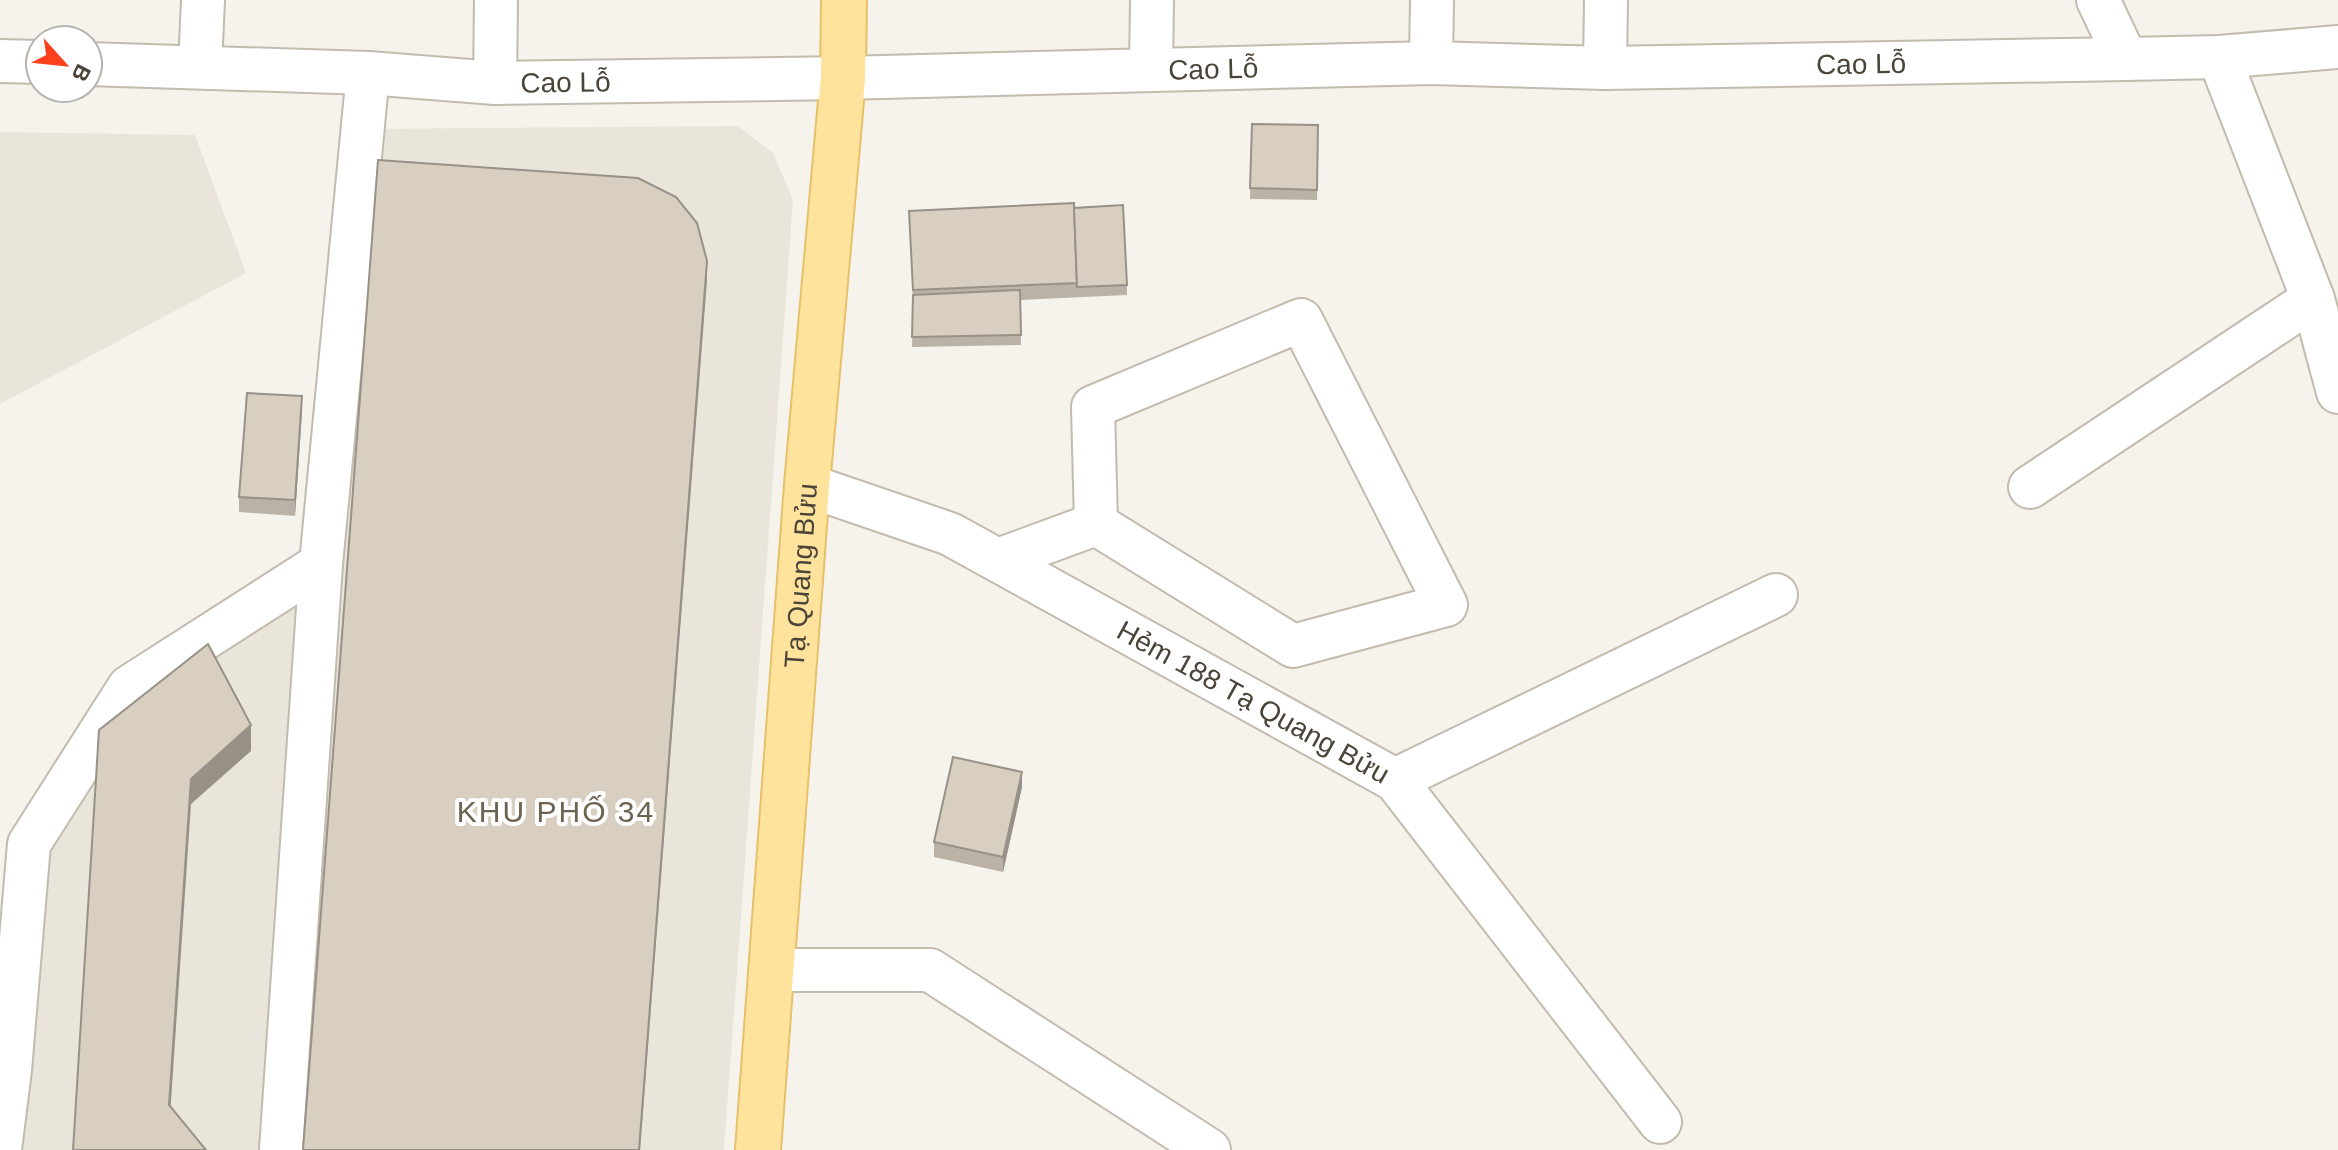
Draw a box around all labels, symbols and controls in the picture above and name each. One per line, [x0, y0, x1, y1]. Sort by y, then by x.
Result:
north arrow [24, 24, 104, 104]
street label: Cao Lỗ [1816, 48, 1907, 80]
street label: Cao Lỗ [1168, 52, 1259, 86]
text: B [67, 60, 96, 86]
street label: Cao Lỗ [520, 66, 611, 99]
street label: Tạ Quang Bửu [779, 482, 823, 669]
street label: Hẻm 188 Tạ Quang Bửu [1112, 615, 1395, 790]
district label: KHU PHỐ 34 [457, 795, 655, 828]

